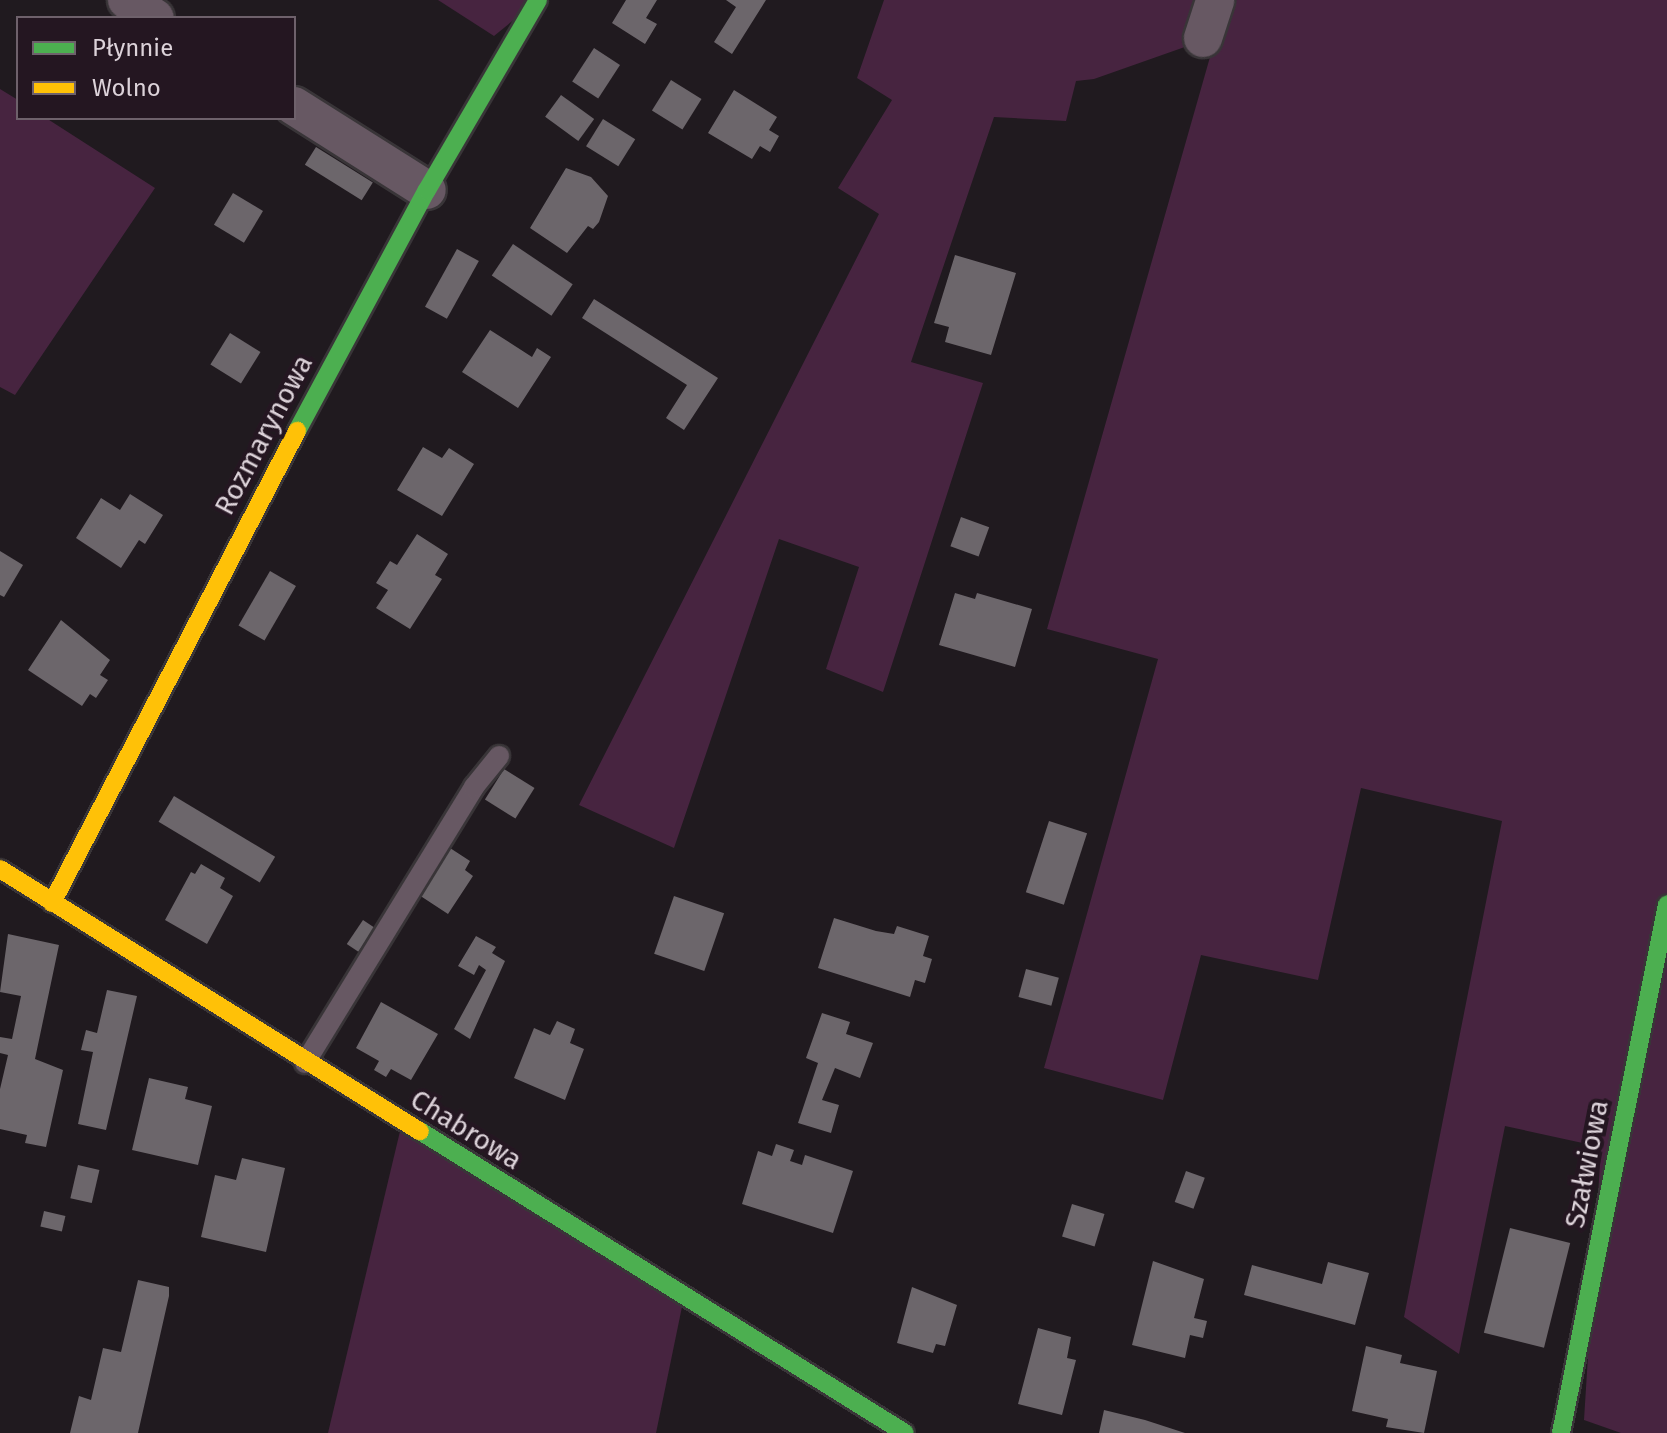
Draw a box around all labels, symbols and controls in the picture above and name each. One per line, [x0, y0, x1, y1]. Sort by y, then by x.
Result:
legend [16, 16, 296, 120]
text: Płynnie [92, 34, 173, 62]
text: Wolno [92, 74, 161, 102]
street label: Rozmarynowa [208, 349, 320, 521]
street label: Chabrowa [404, 1083, 528, 1177]
street label: Szałwiowa [1558, 1097, 1616, 1231]

